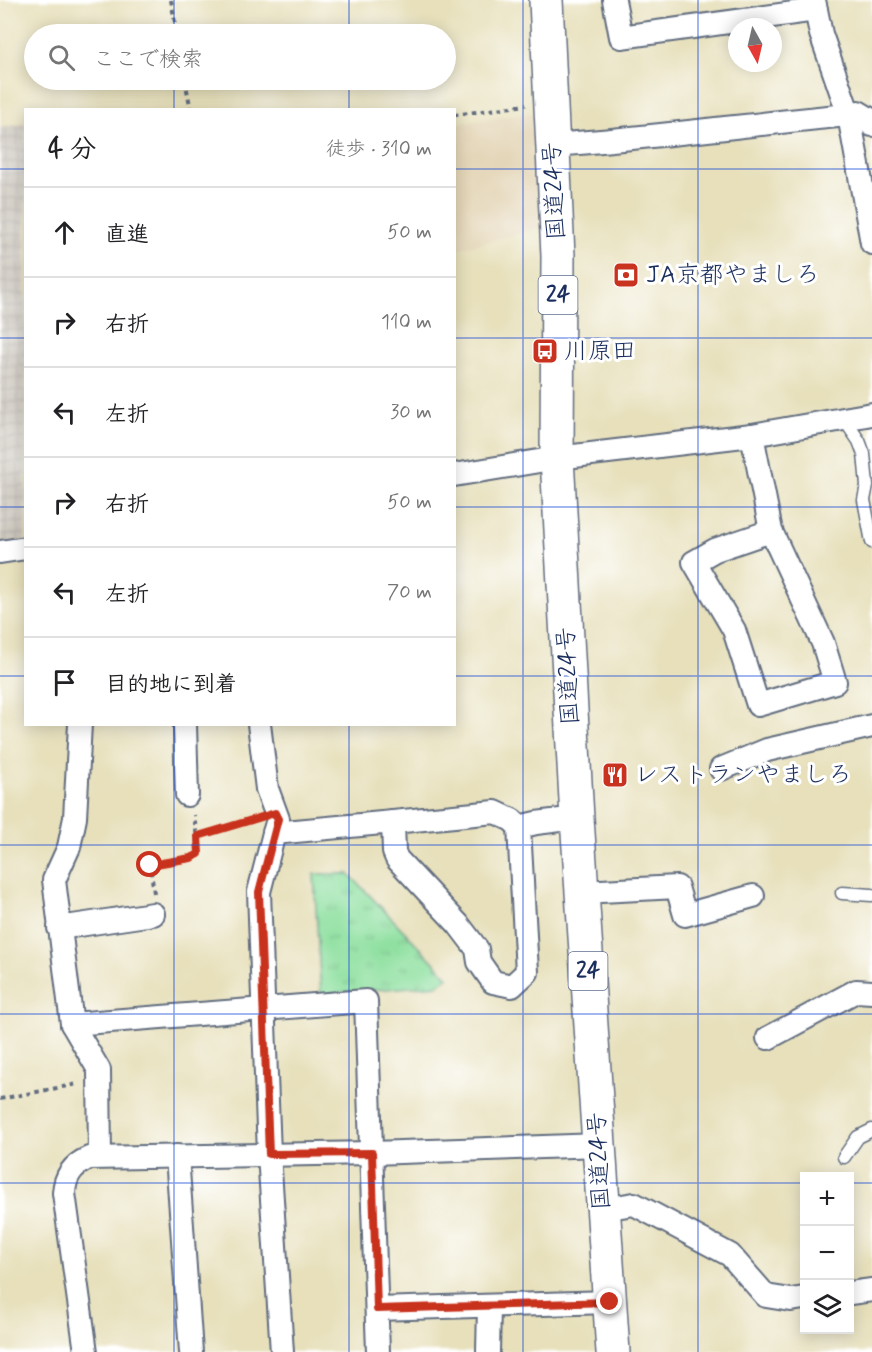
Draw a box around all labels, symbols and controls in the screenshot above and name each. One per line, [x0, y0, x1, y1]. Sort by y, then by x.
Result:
north arrow [728, 18, 782, 72]
search box [24, 24, 456, 90]
icon: search [45, 41, 78, 74]
text: ここで検索 [93, 46, 203, 74]
text: 4 分 [48, 133, 96, 167]
text: 徒歩 · 310 m [326, 136, 432, 163]
street label: 国道24号 [537, 141, 573, 241]
icon: ahead [48, 216, 81, 249]
text: 50 m [387, 219, 432, 246]
text: 直進 [105, 221, 149, 249]
bank icon: JA京都やましろ [611, 260, 641, 290]
place label: JA京都やましろ [646, 260, 820, 291]
road number: 24 [538, 276, 578, 314]
icon: right [48, 306, 81, 339]
text: 110 m [381, 309, 432, 336]
text: 右折 [105, 311, 149, 339]
bus stop icon: 川原田 [530, 336, 560, 366]
place label: 川原田 [564, 336, 636, 367]
icon: left [48, 396, 81, 429]
text: 30 m [390, 399, 432, 426]
text: 左折 [105, 401, 149, 429]
icon: right [48, 486, 81, 519]
text: 50 m [387, 489, 432, 516]
text: 右折 [105, 491, 149, 519]
icon: left [48, 576, 81, 609]
text: 70 m [387, 579, 432, 606]
text: 左折 [105, 581, 149, 609]
street label: 国道24号 [551, 626, 587, 726]
icon: arrive [48, 666, 81, 699]
text: 目的地に到着 [105, 671, 237, 699]
restaurant icon: レストランやましろ [600, 760, 630, 790]
place label: レストランやましろ [634, 760, 852, 791]
route start [136, 851, 162, 877]
road number: 24 [568, 952, 608, 990]
street label: 国道24号 [582, 1111, 618, 1211]
map controls [800, 1172, 854, 1334]
button: + [800, 1172, 854, 1226]
button: − [800, 1226, 854, 1280]
button: layers [800, 1280, 854, 1334]
route end [596, 1288, 622, 1314]

